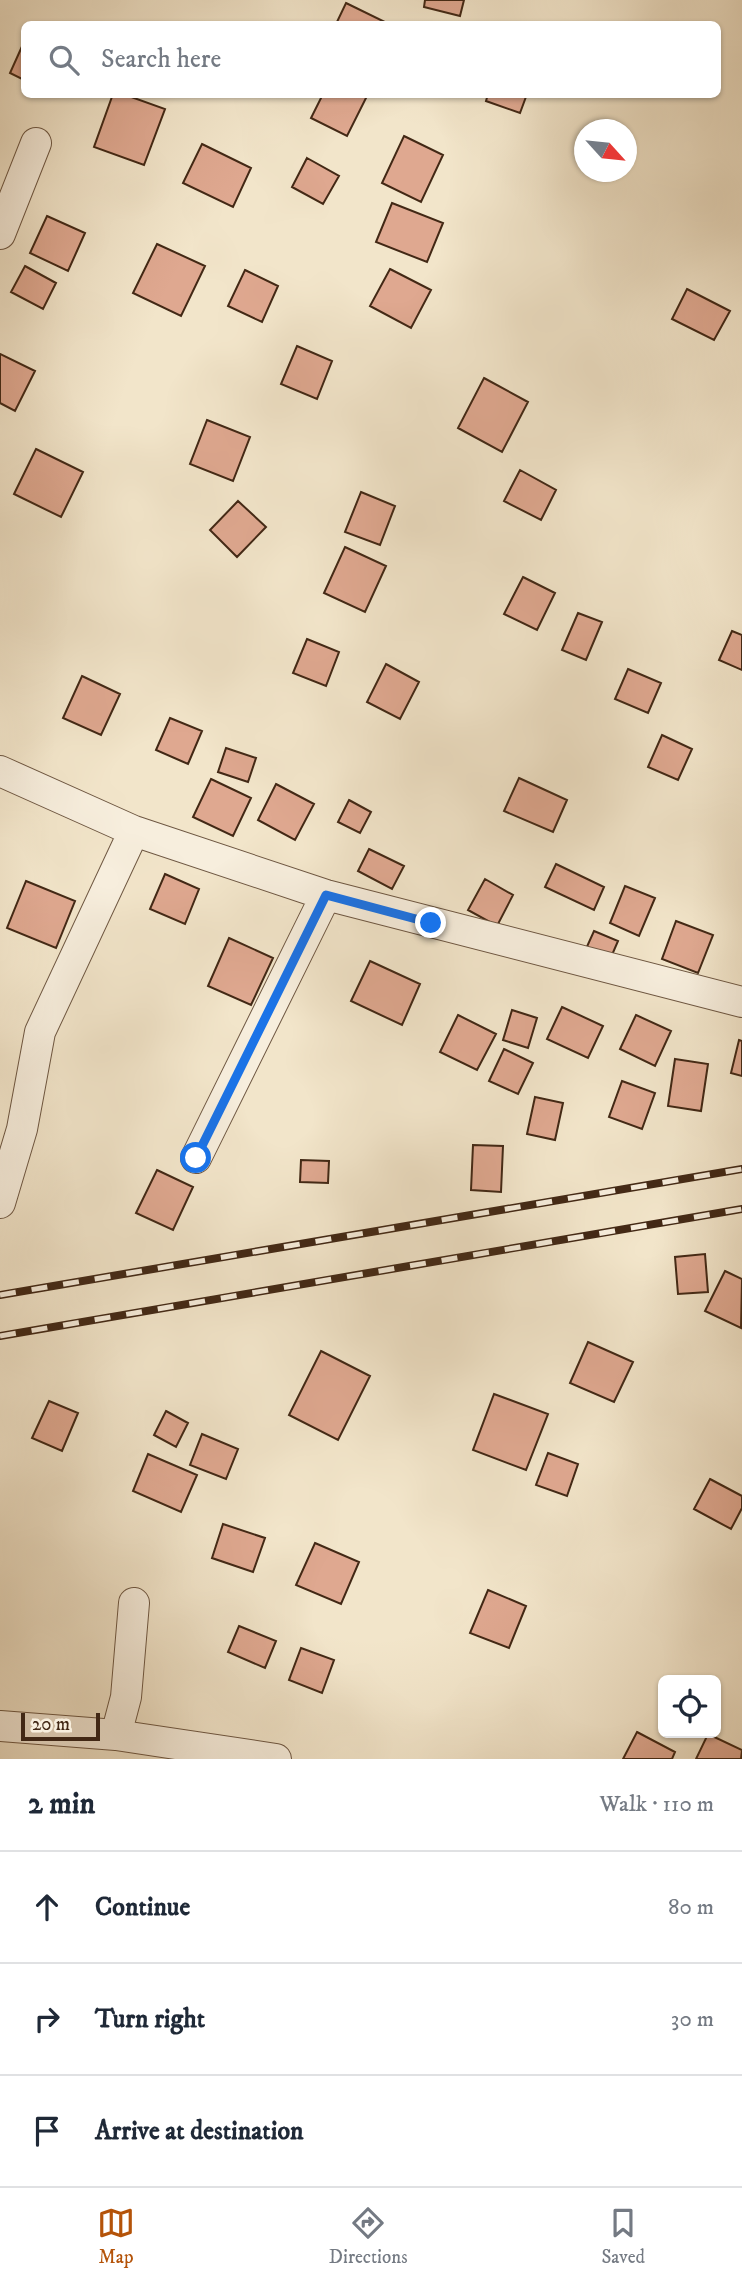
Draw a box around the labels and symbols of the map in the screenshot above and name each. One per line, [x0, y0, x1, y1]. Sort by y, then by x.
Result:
north arrow [574, 119, 637, 182]
route end [415, 907, 446, 938]
route start [180, 1142, 211, 1173]
scale bar [21, 1710, 100, 1742]

